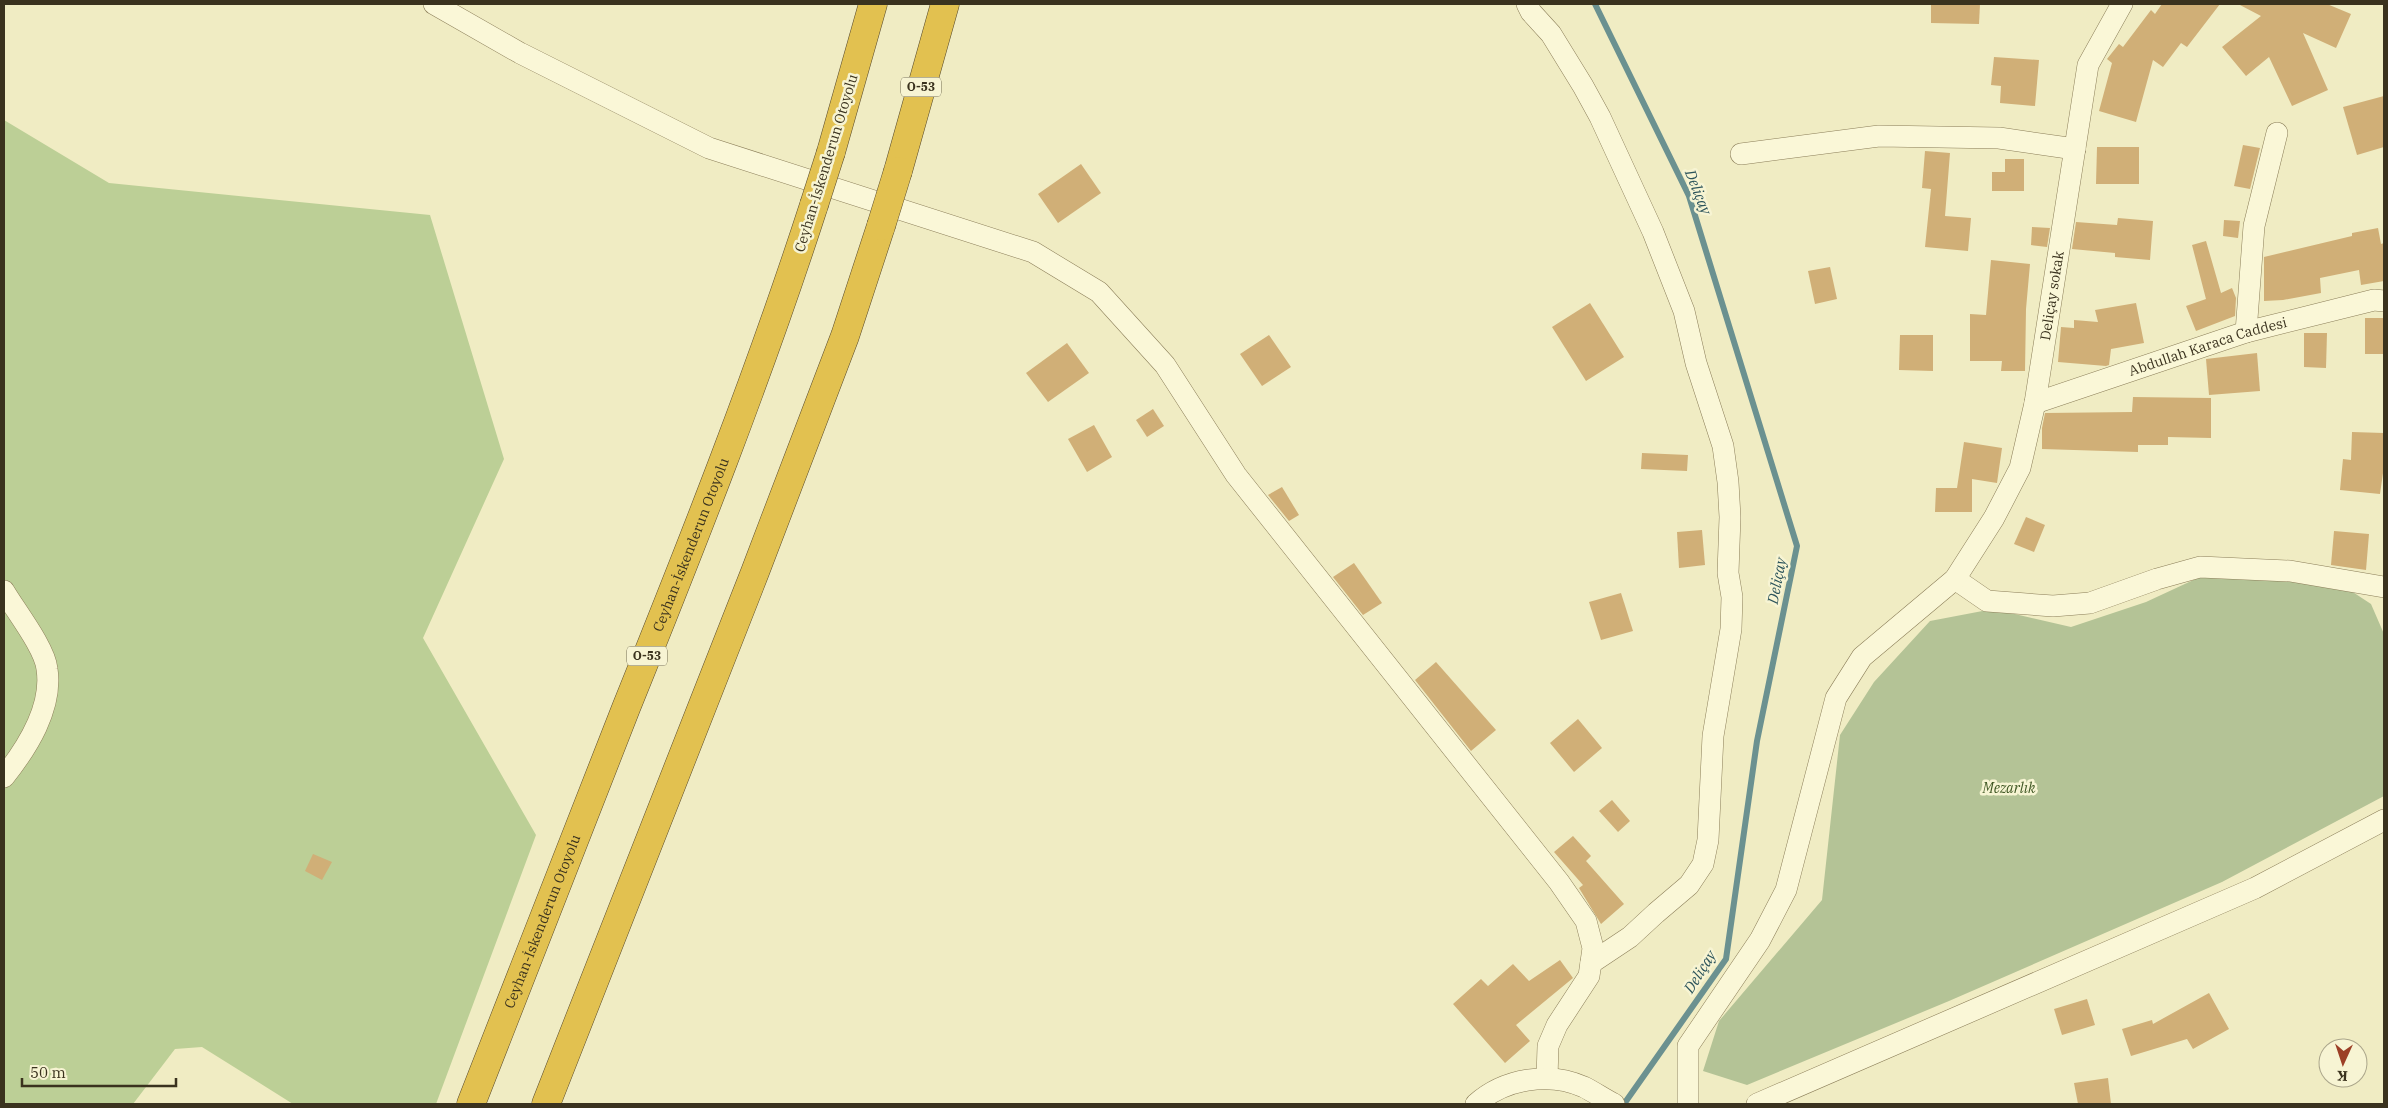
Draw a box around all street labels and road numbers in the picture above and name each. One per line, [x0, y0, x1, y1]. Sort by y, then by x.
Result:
street label: Ceyhan-İskenderun Otoyolu [790, 72, 862, 254]
road number: O-53 [901, 77, 941, 96]
street label: Deliçay sokak [2036, 249, 2068, 342]
street label: Abdullah Karaca Caddesi [2126, 313, 2289, 380]
street label: Ceyhan-İskenderun Otoyolu [649, 455, 733, 634]
road number: O-53 [627, 646, 667, 666]
street label: Ceyhan-İskenderun Otoyolu [500, 832, 584, 1011]

